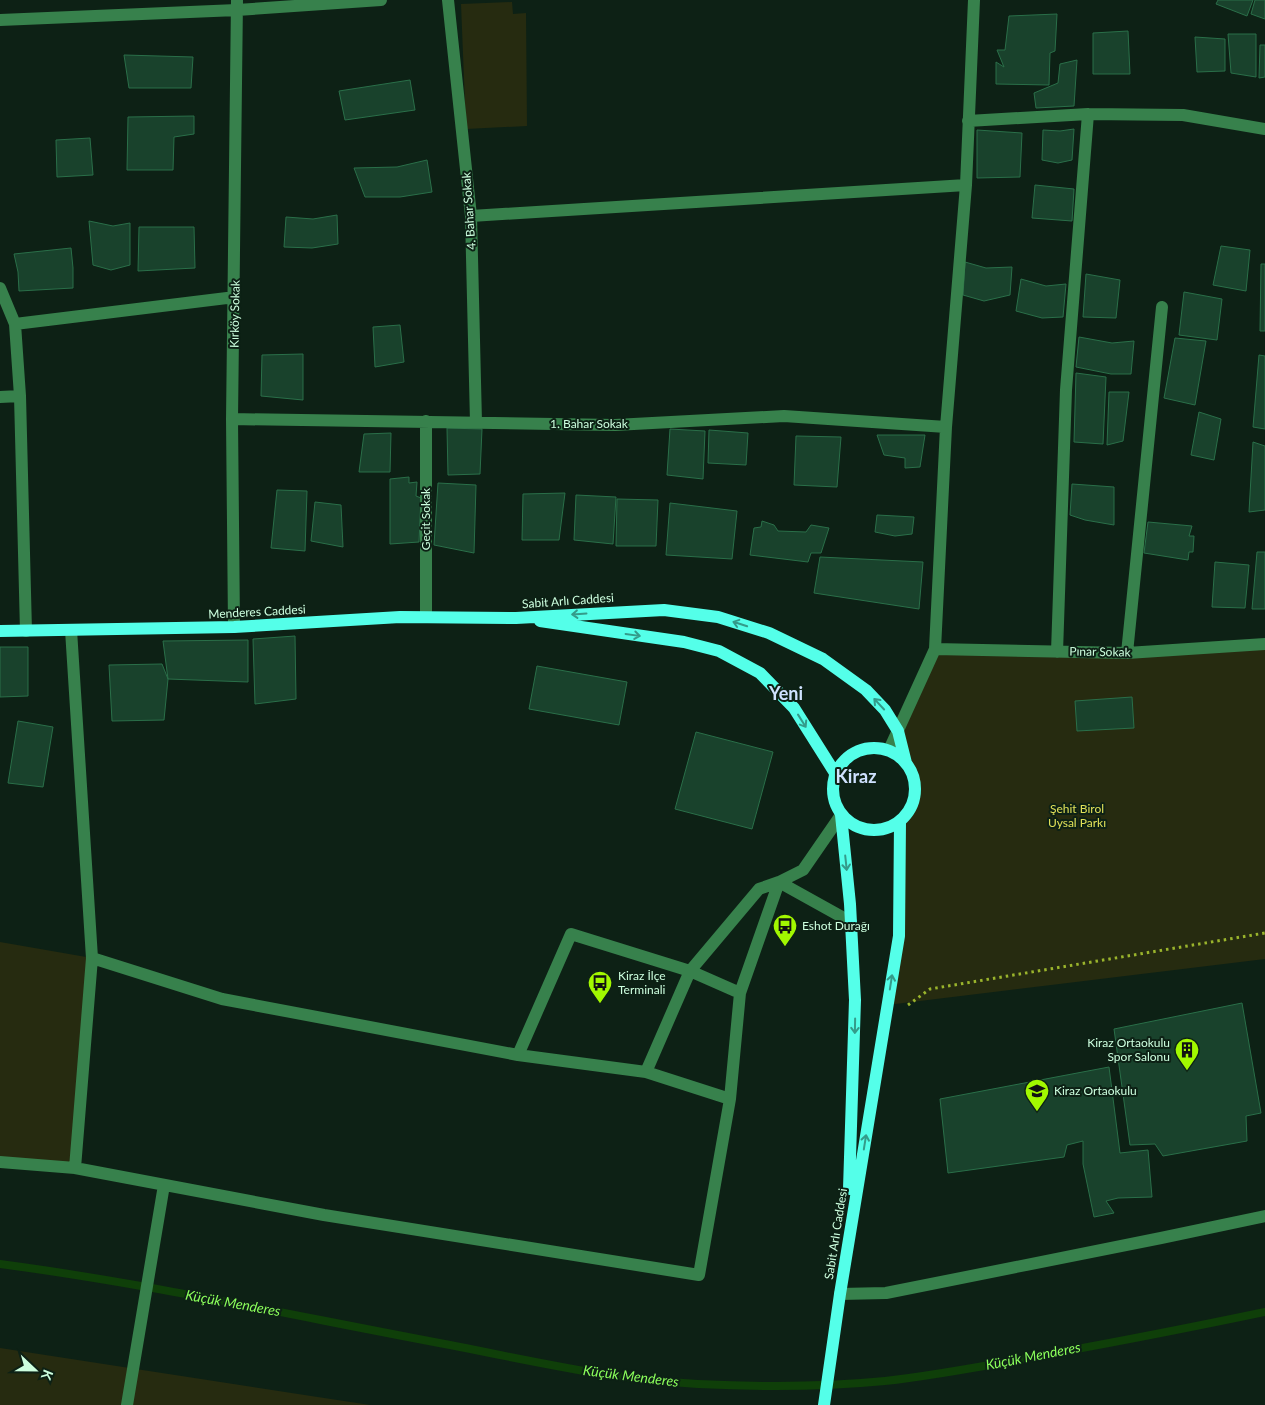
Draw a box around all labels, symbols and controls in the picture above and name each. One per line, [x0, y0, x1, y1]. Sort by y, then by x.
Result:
street label: 4. Bahar Sokak [458, 171, 479, 250]
street label: Kırköy Sokak [226, 279, 243, 348]
street label: 1. Bahar Sokak [550, 416, 629, 431]
street label: Geçit Sokak [418, 487, 433, 550]
street label: Sabit Arlı Caddesi [522, 590, 615, 611]
street label: Menderes Caddesi [208, 601, 306, 622]
one-way arrow [571, 609, 587, 618]
one-way arrow [732, 619, 748, 628]
one-way arrow [625, 630, 641, 640]
street label: Pınar Sokak [1069, 643, 1132, 660]
district label: Yeni [768, 682, 803, 704]
one-way arrow [873, 697, 885, 710]
one-way arrow [797, 713, 807, 727]
district label: Kiraz [836, 765, 876, 787]
park label: Şehit Birol Uysal Parkı [1048, 801, 1106, 830]
one-way arrow [841, 855, 851, 871]
bus stop icon: Eshot Durağı [772, 913, 798, 947]
place label: Eshot Durağı [802, 918, 870, 933]
place label: Kiraz İlçe Terminali [618, 968, 666, 997]
bus stop icon: Kiraz İlçe Terminali [587, 970, 613, 1004]
one-way arrow [887, 974, 897, 990]
one-way arrow [850, 1017, 859, 1033]
place label: Kiraz Ortaokulu Spor Salonu [1087, 1035, 1170, 1064]
building icon: Kiraz Ortaokulu Spor Salonu [1174, 1037, 1200, 1071]
school or university icon: Kiraz Ortaokulu [1024, 1078, 1050, 1112]
place label: Kiraz Ortaokulu [1054, 1083, 1137, 1098]
one-way arrow [860, 1135, 870, 1151]
street label: Sabit Arlı Caddesi [821, 1187, 850, 1281]
water label: Küçük Menderes [184, 1286, 282, 1319]
water label: Küçük Menderes [984, 1338, 1082, 1373]
north arrow [10, 1345, 60, 1395]
water label: Küçük Menderes [582, 1361, 680, 1390]
text: K [38, 1367, 57, 1383]

